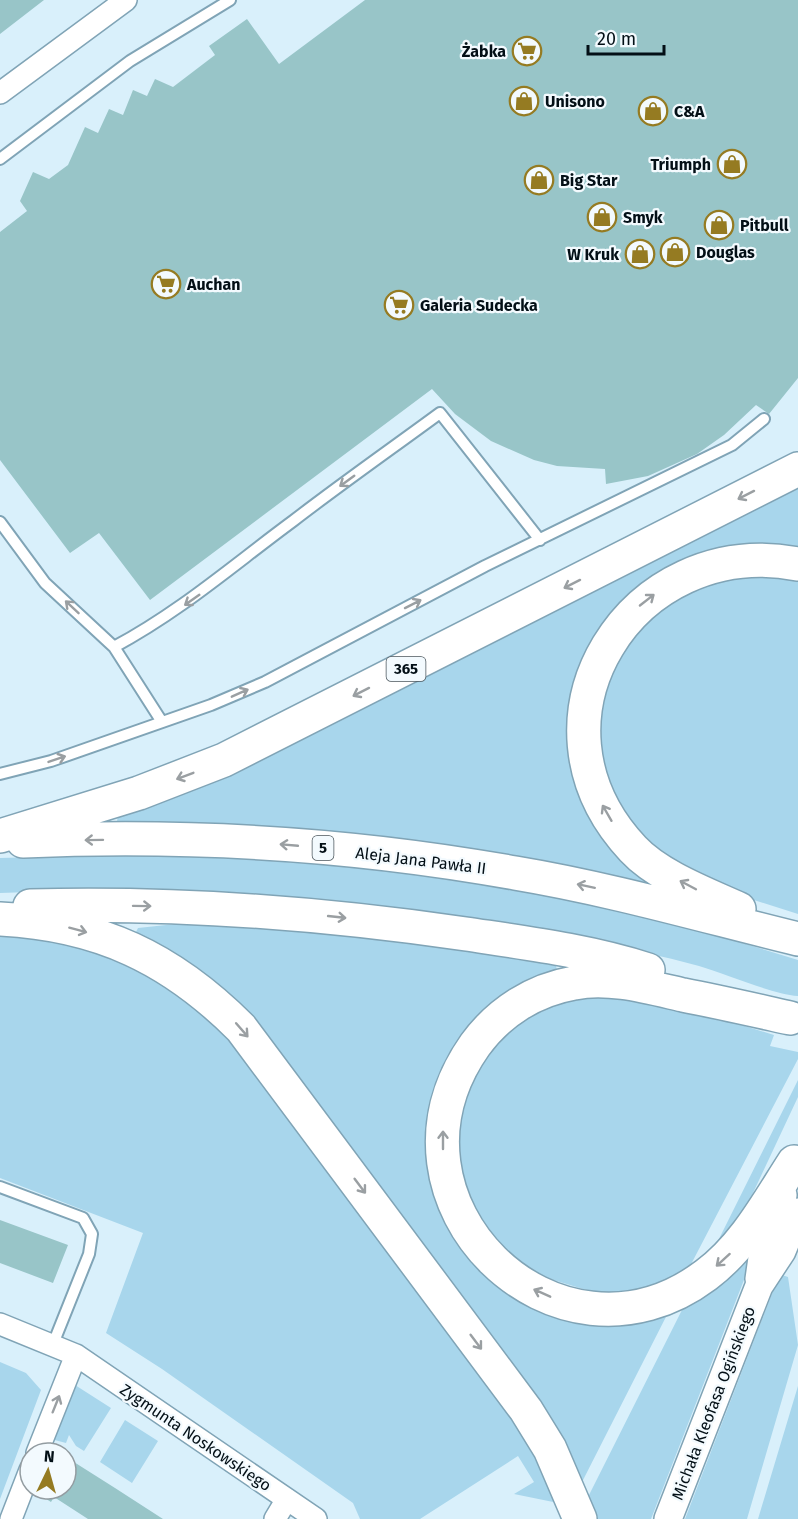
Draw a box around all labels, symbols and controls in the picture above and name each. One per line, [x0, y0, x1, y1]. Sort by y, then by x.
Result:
scale bar [588, 18, 664, 56]
text: 20 m [597, 28, 636, 50]
supermarket icon: Żabka [511, 35, 543, 67]
place label: Żabka [462, 42, 506, 61]
shop icon: Unisono [508, 85, 540, 117]
place label: Unisono [545, 92, 605, 111]
shop icon: C&A [637, 95, 669, 127]
place label: C&A [674, 102, 705, 121]
shop icon: Triumph [716, 148, 748, 180]
place label: Triumph [650, 155, 711, 174]
shop icon: Big Star [523, 164, 555, 196]
place label: Big Star [560, 171, 618, 190]
shop icon: Smyk [586, 201, 618, 233]
place label: Smyk [623, 208, 663, 227]
shop icon: Pitbull [703, 209, 735, 241]
place label: Pitbull [740, 216, 789, 235]
shop icon: Douglas [659, 236, 691, 268]
shop icon: W Kruk [624, 238, 656, 270]
place label: Douglas [696, 243, 755, 262]
place label: W Kruk [567, 245, 619, 264]
supermarket icon: Auchan [150, 268, 182, 300]
place label: Auchan [186, 275, 241, 294]
supermarket icon: Galeria Sudecka [383, 289, 415, 321]
place label: Galeria Sudecka [420, 296, 538, 315]
one-way arrow [339, 475, 355, 487]
one-way arrow [737, 490, 755, 502]
one-way arrow [564, 578, 581, 590]
one-way arrow [184, 594, 200, 606]
one-way arrow [639, 594, 655, 607]
one-way arrow [404, 597, 422, 609]
one-way arrow [64, 600, 79, 615]
road number: 365 [386, 657, 426, 681]
one-way arrow [353, 686, 370, 698]
one-way arrow [230, 687, 248, 698]
one-way arrow [47, 753, 65, 764]
one-way arrow [176, 771, 195, 782]
one-way arrow [600, 805, 612, 822]
one-way arrow [84, 834, 104, 846]
road number: 5 [312, 836, 334, 860]
one-way arrow [279, 839, 299, 850]
street label: Aleja Jana Pawła II [354, 843, 487, 878]
one-way arrow [679, 879, 697, 890]
one-way arrow [576, 880, 595, 892]
one-way arrow [132, 900, 152, 912]
one-way arrow [327, 912, 346, 923]
one-way arrow [69, 924, 88, 936]
one-way arrow [235, 1022, 249, 1037]
one-way arrow [437, 1130, 449, 1150]
one-way arrow [353, 1177, 366, 1193]
one-way arrow [715, 1253, 730, 1267]
one-way arrow [534, 1287, 552, 1299]
street label: Michała Kleofasa Ogińskiego [668, 1304, 759, 1503]
one-way arrow [469, 1334, 482, 1350]
street label: Zygmunta Noskowskiego [117, 1380, 275, 1495]
one-way arrow [51, 1395, 62, 1414]
north arrow [18, 1441, 78, 1501]
text: N [43, 1447, 55, 1466]

